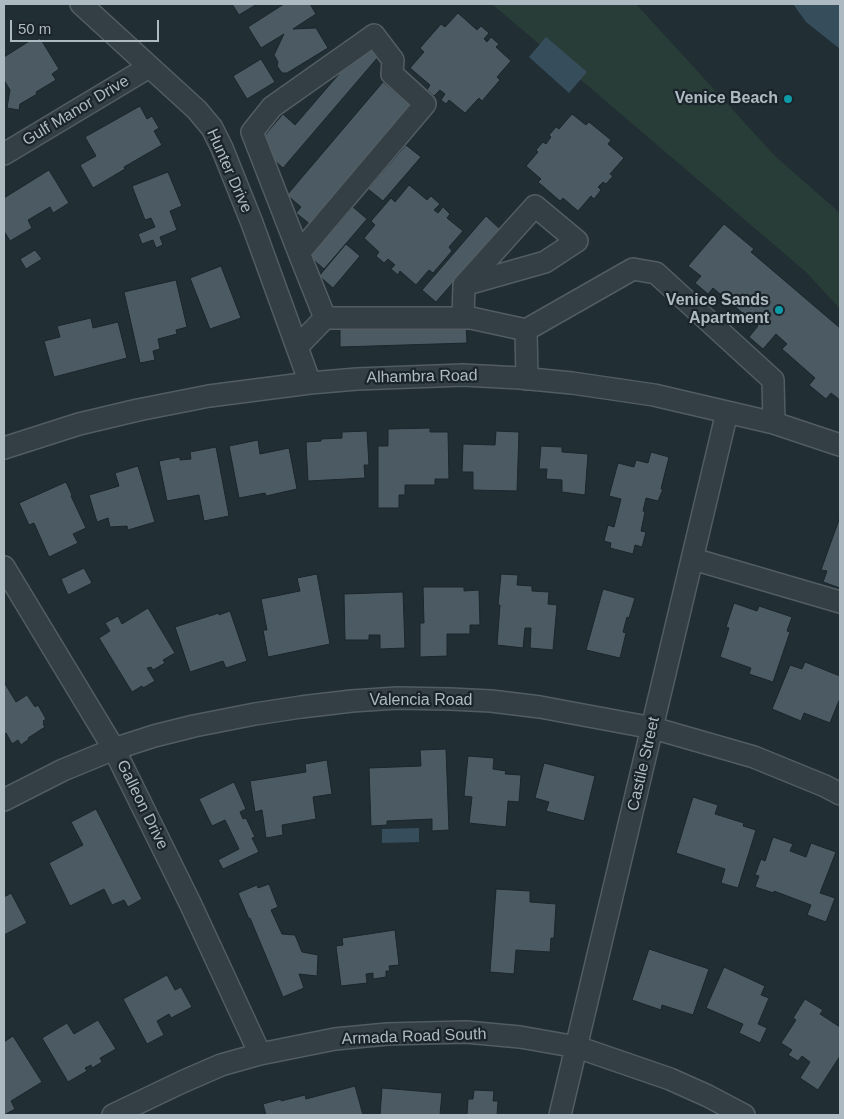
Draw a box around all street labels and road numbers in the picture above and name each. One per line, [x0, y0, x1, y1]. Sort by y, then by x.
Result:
street label: Gulf Manor Drive [19, 72, 133, 150]
street label: Hunter Drive [202, 126, 256, 216]
street label: Alhambra Road [366, 366, 478, 388]
street label: Valencia Road [370, 691, 472, 711]
street label: Castile Street [624, 715, 664, 813]
street label: Galleon Drive [112, 757, 172, 853]
street label: Armada Road South [341, 1025, 487, 1049]

